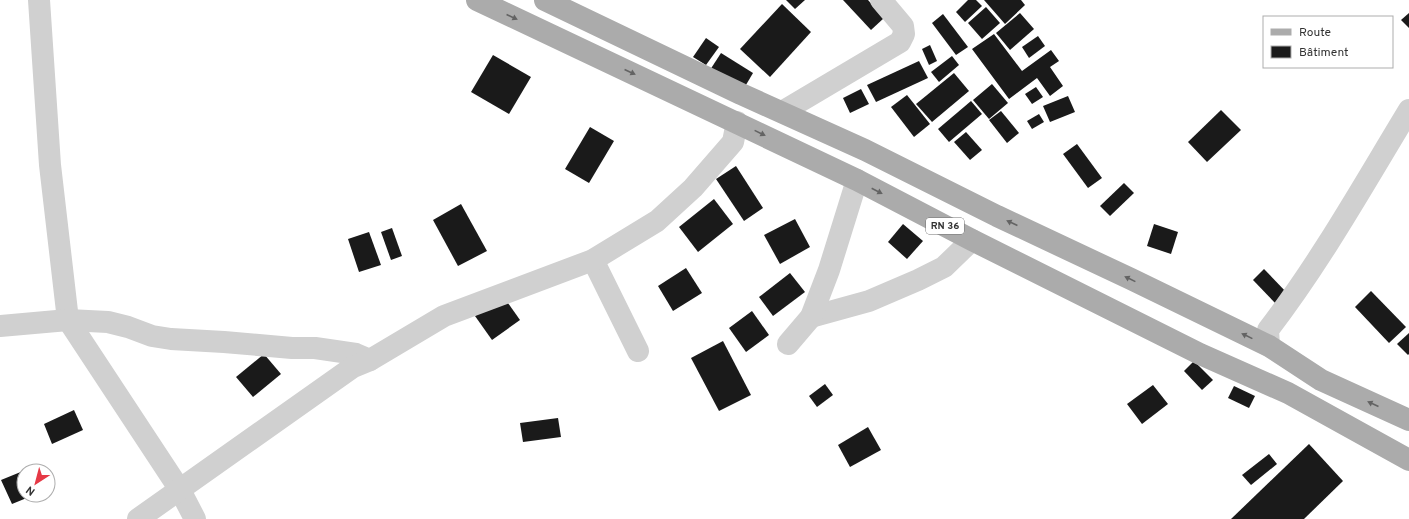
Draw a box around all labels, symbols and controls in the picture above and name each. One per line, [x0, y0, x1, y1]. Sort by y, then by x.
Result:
one-way arrow [506, 14, 518, 20]
legend [1263, 16, 1393, 68]
text: Route [1299, 25, 1331, 41]
text: Bâtiment [1299, 45, 1349, 61]
one-way arrow [624, 69, 635, 75]
one-way arrow [754, 130, 766, 136]
one-way arrow [871, 187, 883, 194]
road number: RN 36 [926, 218, 964, 234]
one-way arrow [1007, 220, 1018, 226]
one-way arrow [1124, 276, 1136, 282]
one-way arrow [1241, 333, 1252, 339]
one-way arrow [1367, 400, 1379, 406]
north arrow [16, 463, 56, 503]
text: N [23, 482, 38, 498]

